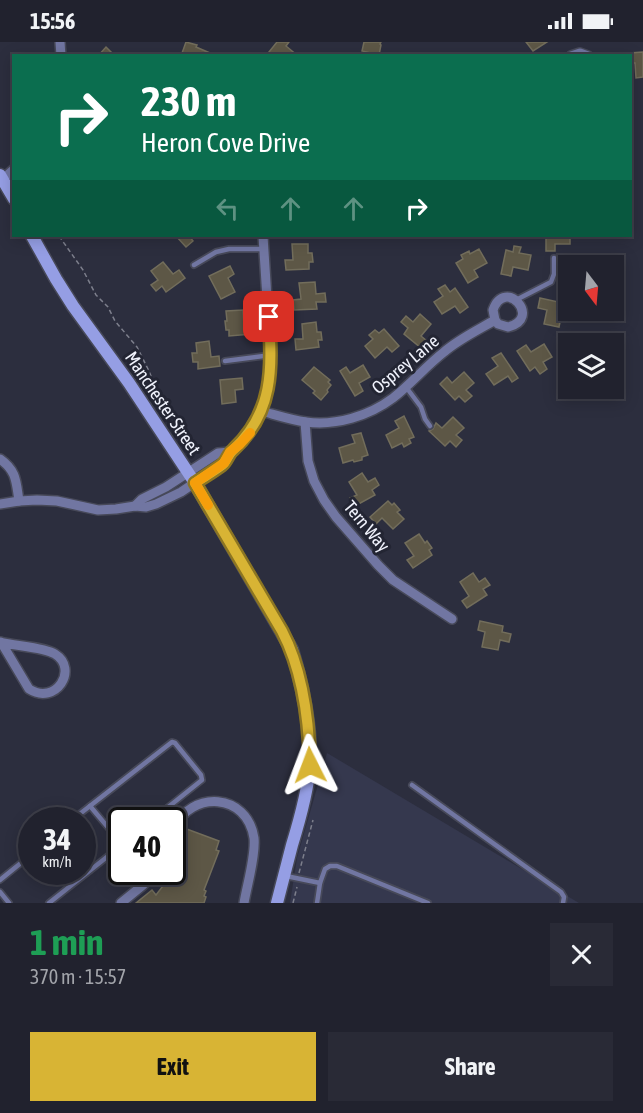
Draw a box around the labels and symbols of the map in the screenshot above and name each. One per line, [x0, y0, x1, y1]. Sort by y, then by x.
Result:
north arrow [558, 255, 624, 321]
pin [243, 291, 294, 342]
street label: Osprey Lane [367, 330, 443, 398]
street label: Manchester Street [121, 348, 205, 458]
street label: Tern Way [340, 496, 394, 556]
position arrow [278, 733, 342, 797]
speed limit sign: 40 [108, 807, 186, 885]

